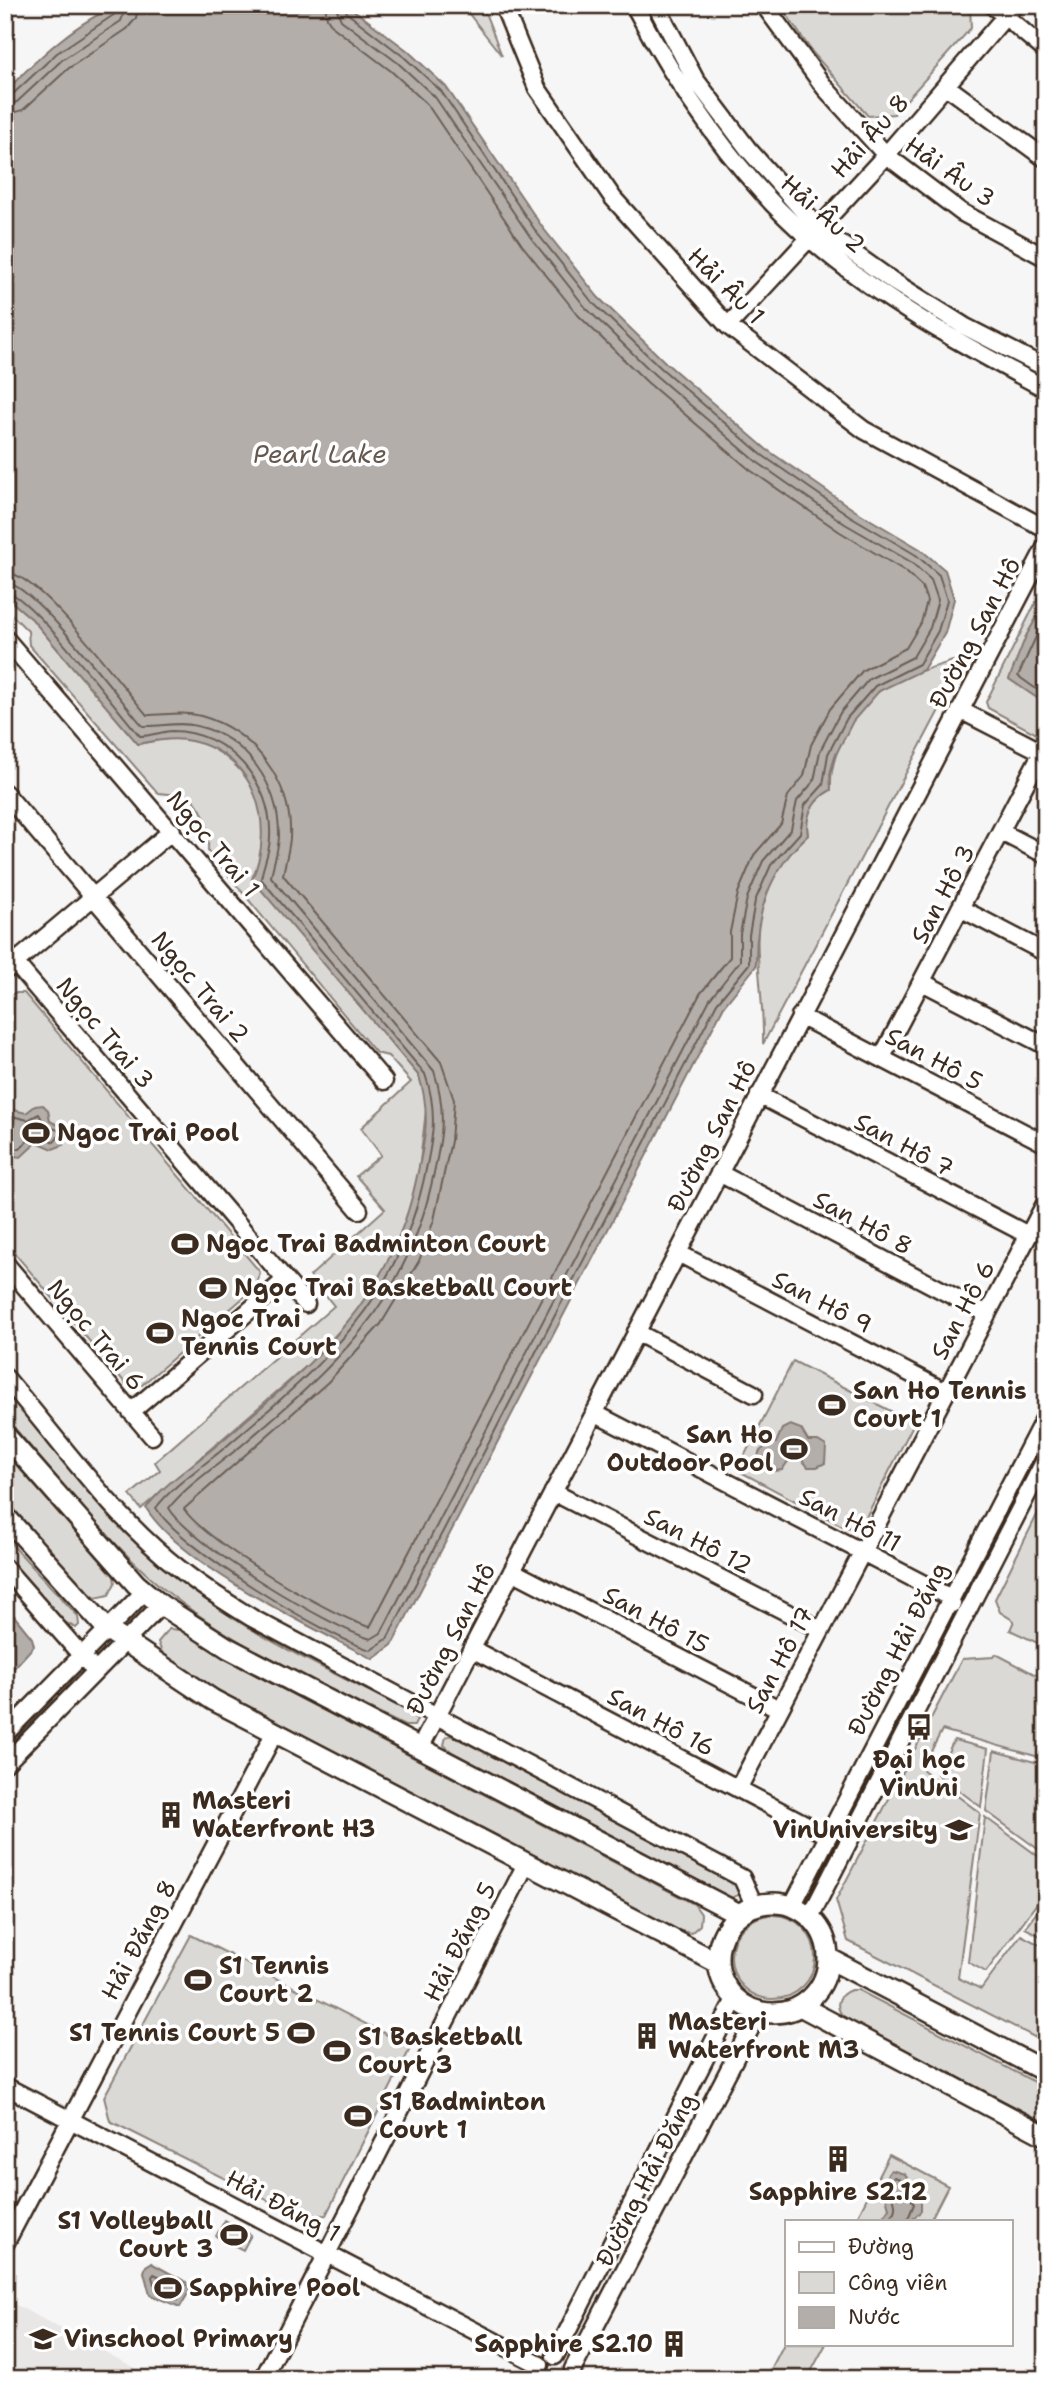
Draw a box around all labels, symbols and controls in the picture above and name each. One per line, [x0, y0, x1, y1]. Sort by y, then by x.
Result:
street label: Hải Âu 8 [824, 87, 916, 185]
street label: Hải Âu 3 [899, 129, 1001, 215]
street label: Hải Âu 2 [774, 168, 872, 260]
street label: Hải Âu 1 [681, 241, 771, 331]
water label: Pearl Lake [253, 436, 387, 471]
street label: Đường San Hô [922, 552, 1028, 714]
street label: Ngọc Trai 1 [159, 784, 267, 904]
street label: San Hô 3 [904, 839, 982, 949]
street label: Ngọc Trai 2 [144, 924, 256, 1050]
street label: Ngọc Trai 3 [49, 970, 161, 1096]
street label: San Hô 5 [880, 1020, 988, 1098]
street label: Đường San Hô [660, 1055, 764, 1217]
street label: San Hô 7 [849, 1106, 959, 1184]
place label: Ngoc Trai Pool [57, 1117, 239, 1149]
sports icon: Ngoc Trai Pool [21, 1118, 51, 1148]
street label: San Hô 8 [808, 1184, 918, 1262]
place label: Ngoc Trai Badminton Court [206, 1228, 547, 1260]
sports icon: Ngoc Trai Badminton Court [170, 1229, 200, 1259]
street label: San Hô 6 [924, 1255, 1002, 1365]
street label: San Hô 9 [767, 1263, 877, 1341]
street label: Ngọc Trai 6 [40, 1272, 152, 1398]
place label: Ngọc Trai Basketball Court [234, 1272, 572, 1304]
sports icon: Ngọc Trai Basketball Court [198, 1273, 228, 1303]
place label: Ngoc Trai Tennis Court [181, 1303, 337, 1363]
sports icon: Ngoc Trai Tennis Court [145, 1318, 175, 1348]
place label: San Ho Tennis Court 1 [853, 1375, 1027, 1435]
sports icon: San Ho Tennis Court 1 [817, 1390, 847, 1420]
place label: San Ho Outdoor Pool [606, 1419, 773, 1479]
sports icon: San Ho Outdoor Pool [779, 1434, 809, 1464]
street label: San Hô 11 [794, 1481, 906, 1559]
street label: San Hô 12 [639, 1500, 757, 1582]
street label: Đường Hải Đăng [840, 1557, 956, 1741]
street label: Đường San Hô [399, 1558, 503, 1720]
street label: San Hô 15 [598, 1579, 714, 1661]
street label: San Hô 17 [738, 1601, 822, 1719]
street label: San Hô 16 [602, 1680, 720, 1764]
bus stop icon: Đại học VinUni [904, 1712, 934, 1742]
place label: Đại học VinUni [872, 1744, 966, 1804]
place label: Masteri Waterfront H3 [192, 1785, 375, 1845]
building icon: Masteri Waterfront H3 [156, 1800, 186, 1830]
place label: VinUniversity [773, 1814, 938, 1846]
school or university icon: VinUniversity [944, 1815, 974, 1845]
street label: Hải Đăng 8 [94, 1874, 184, 2006]
street label: Hải Đăng 5 [416, 1877, 504, 2007]
place label: S1 Tennis Court 2 [219, 1950, 329, 2010]
sports icon: S1 Tennis Court 2 [183, 1965, 213, 1995]
place label: Masteri Waterfront M3 [668, 2006, 859, 2066]
place label: S1 Tennis Court 5 [69, 2017, 280, 2049]
sports icon: S1 Tennis Court 5 [286, 2018, 316, 2048]
place label: S1 Basketball Court 3 [358, 2021, 523, 2081]
building icon: Masteri Waterfront M3 [632, 2021, 662, 2051]
sports icon: S1 Basketball Court 3 [322, 2036, 352, 2066]
place label: S1 Badminton Court 1 [379, 2086, 546, 2146]
street label: Đường Hải Đăng [588, 2088, 704, 2272]
sports icon: S1 Badminton Court 1 [343, 2101, 373, 2131]
building icon: Sapphire S2.12 [823, 2144, 853, 2174]
street label: Hải Đăng 1 [220, 2162, 346, 2250]
place label: Sapphire S2.12 [749, 2176, 927, 2208]
place label: S1 Volleyball Court 3 [58, 2205, 213, 2265]
sports icon: S1 Volleyball Court 3 [219, 2220, 249, 2250]
legend [785, 2220, 1012, 2346]
text: Đường [848, 2233, 914, 2261]
text: Công viên [848, 2269, 947, 2297]
place label: Sapphire Pool [189, 2272, 360, 2304]
sports icon: Sapphire Pool [153, 2273, 183, 2303]
text: Nước [848, 2303, 900, 2331]
place label: Vinschool Primary [64, 2323, 293, 2355]
school or university icon: Vinschool Primary [28, 2324, 58, 2354]
place label: Sapphire S2.10 [474, 2328, 653, 2360]
building icon: Sapphire S2.10 [659, 2329, 689, 2359]

